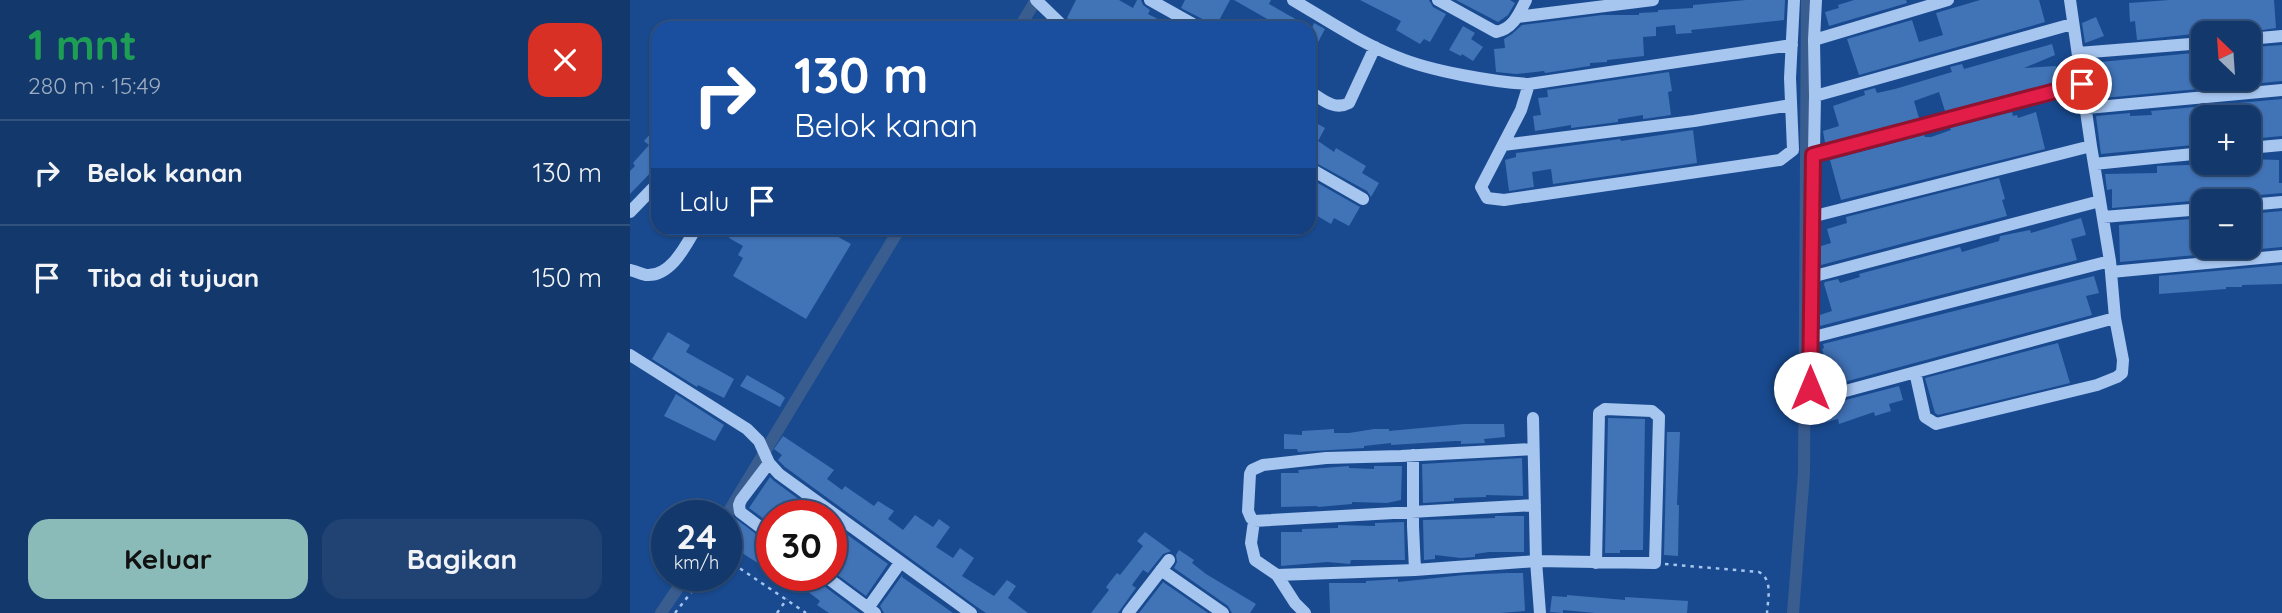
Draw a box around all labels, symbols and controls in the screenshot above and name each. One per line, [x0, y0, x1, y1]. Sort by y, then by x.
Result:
text: 1 mnt [28, 18, 137, 71]
north arrow [2191, 21, 2261, 91]
map controls [2191, 21, 2261, 259]
button: close [528, 23, 602, 97]
text: 130 m [794, 44, 928, 105]
icon: right [679, 49, 770, 140]
pin [2052, 54, 2112, 114]
icon: arrive [2063, 65, 2101, 103]
text: 280 m · 15:49 [28, 71, 161, 100]
text: Belok kanan [794, 105, 978, 145]
button: + [2191, 105, 2261, 175]
icon: right [28, 154, 66, 192]
text: Belok kanan [87, 156, 243, 189]
text: 130 m [532, 156, 602, 189]
icon: arrive [743, 182, 781, 220]
text: Lalu [679, 185, 729, 218]
button: − [2191, 189, 2261, 259]
icon: arrive [28, 259, 66, 297]
text: Tiba di tujuan [87, 261, 259, 294]
text: 150 m [532, 261, 602, 294]
position arrow [1773, 351, 1847, 425]
speed limit sign: 30 [756, 500, 847, 591]
text: 24 [676, 514, 717, 558]
button: Keluar [28, 519, 308, 599]
button: Bagikan [322, 519, 602, 599]
text: km/h [674, 551, 719, 574]

